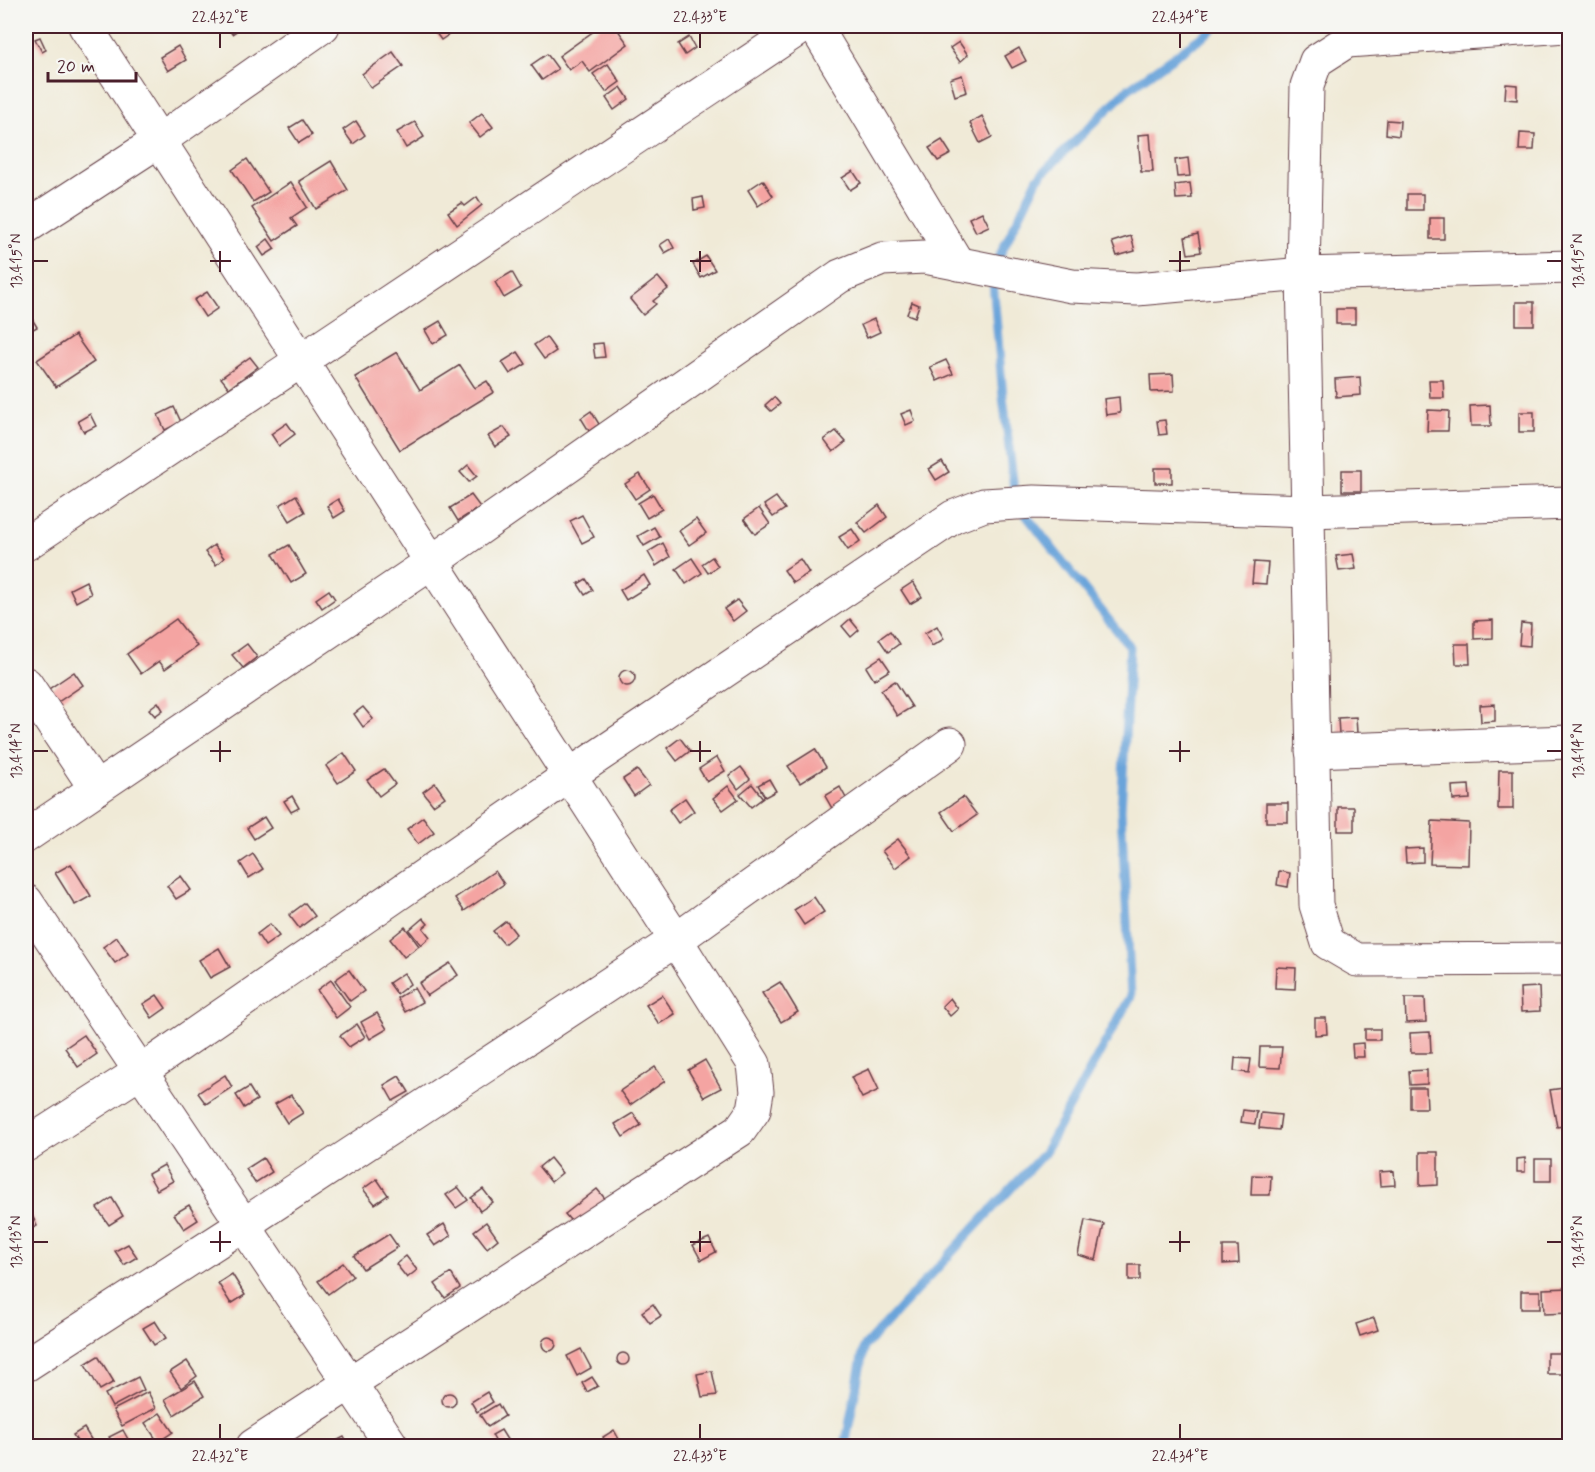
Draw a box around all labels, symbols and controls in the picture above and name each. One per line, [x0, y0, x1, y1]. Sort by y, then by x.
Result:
text: 22.432°E [192, 8, 249, 28]
text: 22.433°E [673, 8, 727, 28]
text: 22.434°E [1152, 8, 1209, 28]
scale bar [48, 45, 136, 83]
text: 20 m [57, 55, 95, 79]
text: 13.415°N [7, 233, 27, 289]
text: 13.415°N [1569, 233, 1589, 289]
text: 13.414°N [7, 723, 27, 779]
text: 13.414°N [1569, 723, 1589, 779]
text: 13.413°N [7, 1216, 27, 1268]
text: 13.413°N [1569, 1216, 1589, 1268]
text: 22.432°E [192, 1447, 249, 1467]
text: 22.433°E [673, 1447, 727, 1467]
text: 22.434°E [1152, 1447, 1209, 1467]

